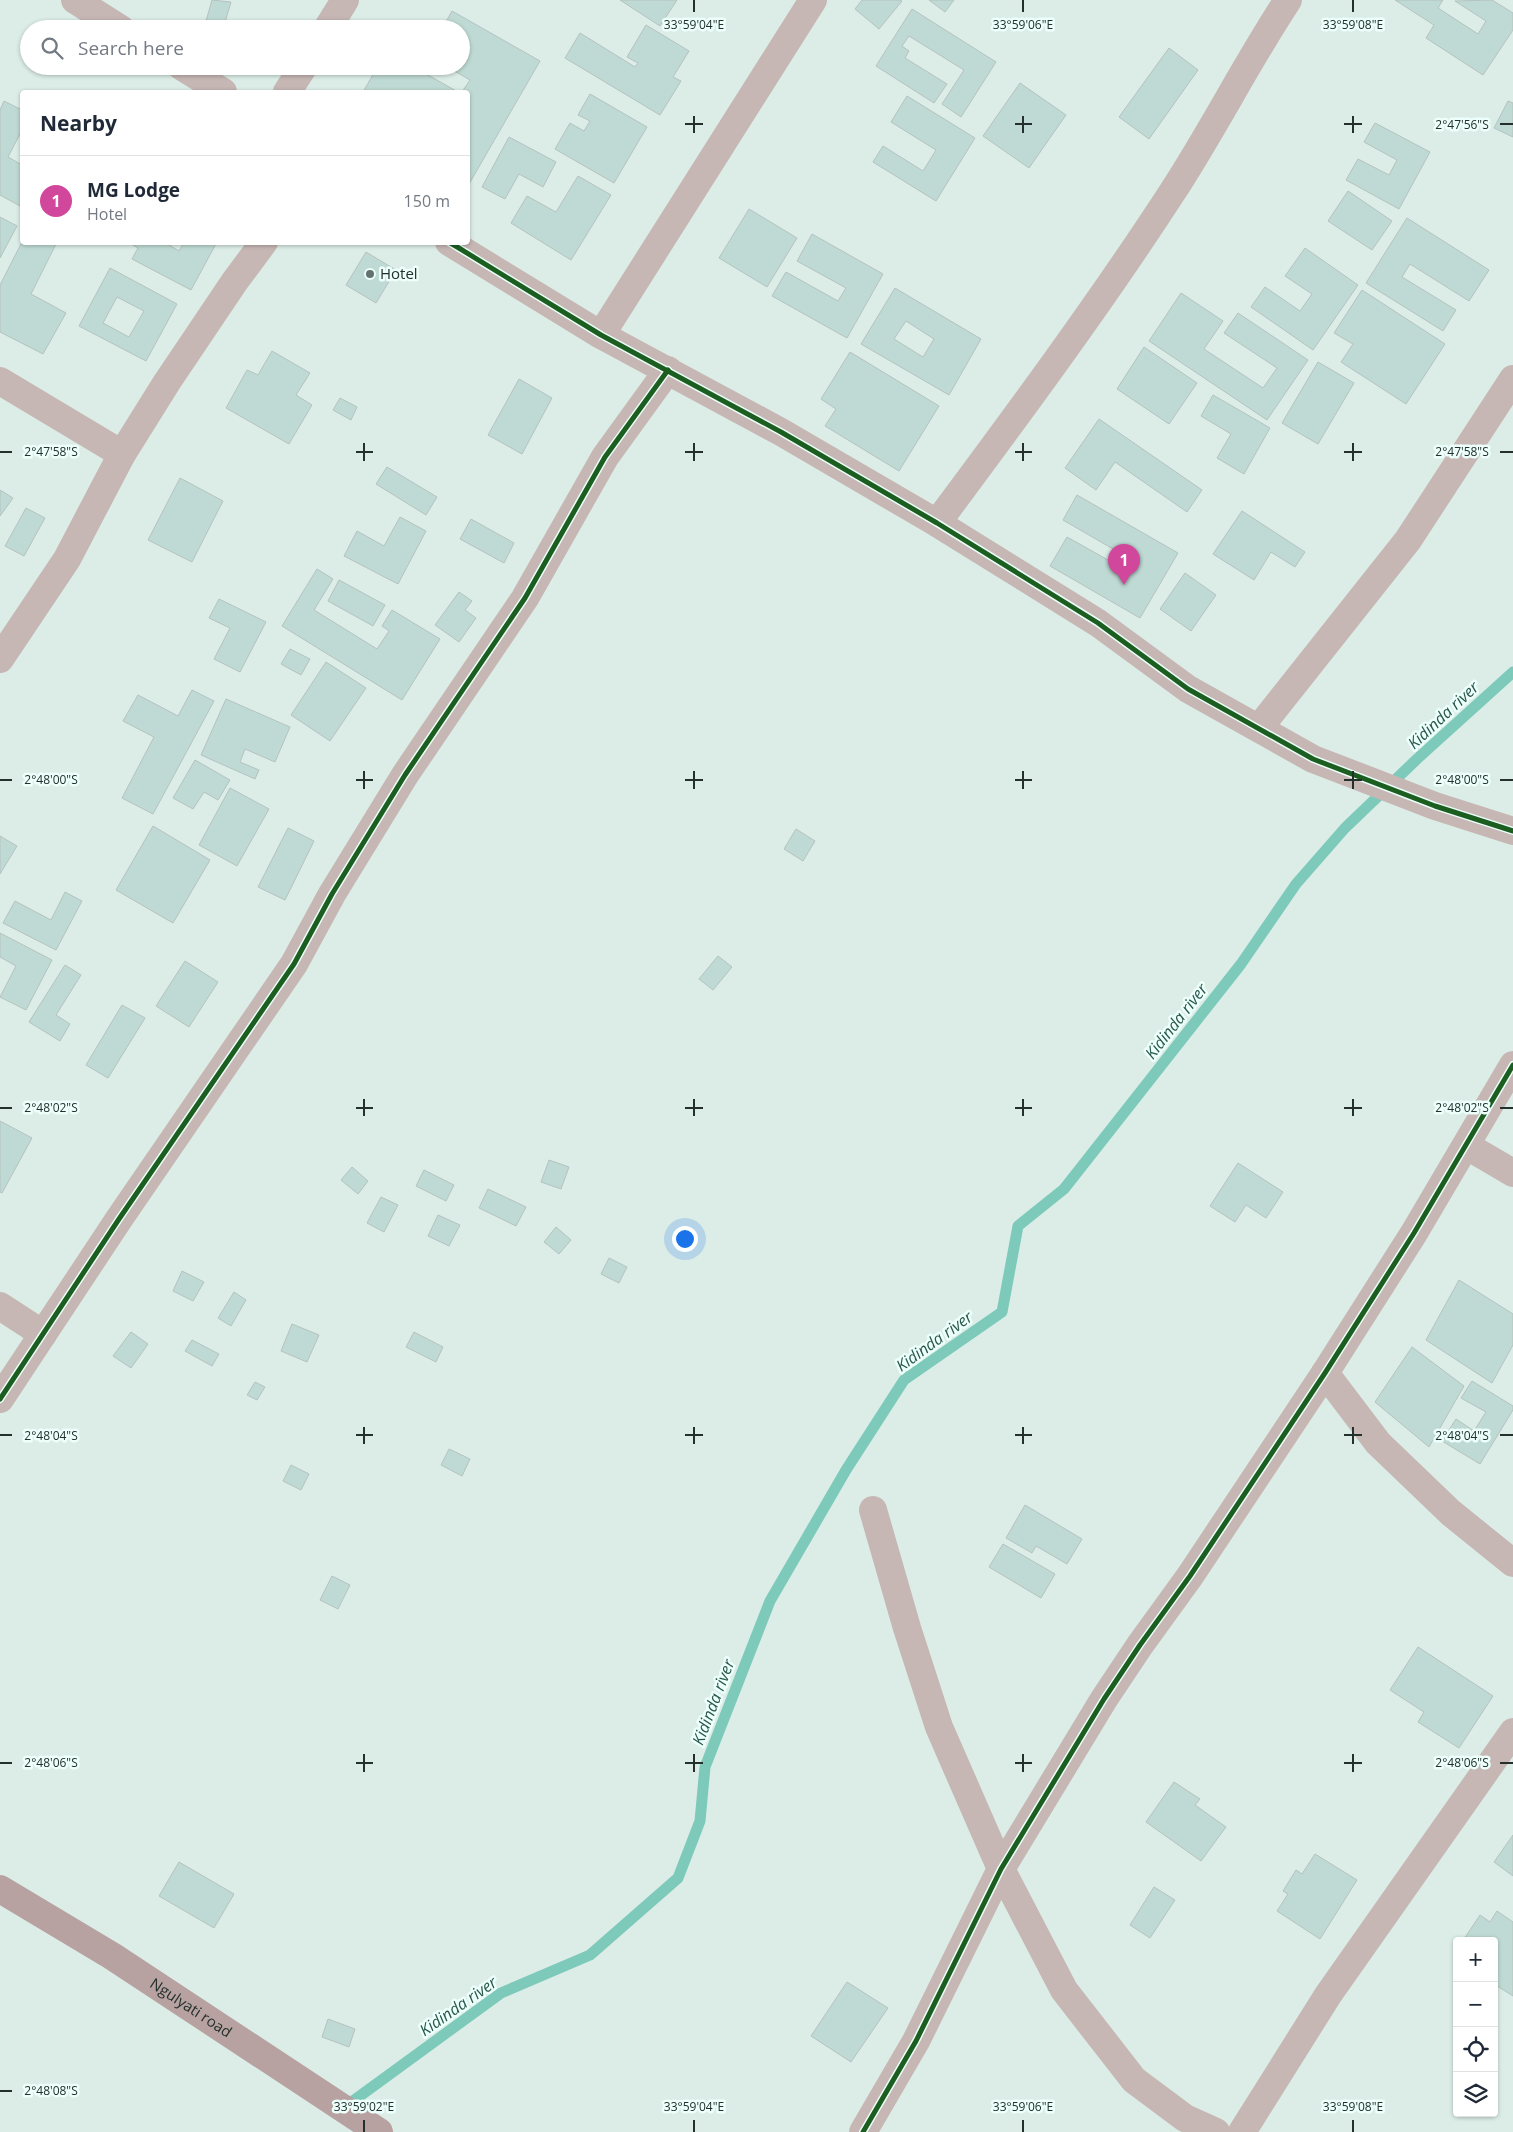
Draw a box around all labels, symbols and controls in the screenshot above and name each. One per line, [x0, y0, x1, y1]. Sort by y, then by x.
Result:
text: 33°59'04"E [664, 16, 724, 33]
text: 33°59'06"E [993, 16, 1053, 33]
text: 33°59'08"E [1323, 16, 1383, 33]
search box [20, 20, 470, 75]
icon: search [38, 34, 66, 62]
text: Search here [78, 35, 184, 61]
text: Nearby [40, 109, 117, 137]
text: 2°47'56"S [1435, 116, 1489, 133]
text: MG Lodge [87, 177, 180, 203]
text: 1 [51, 190, 61, 212]
text: 150 m [404, 190, 450, 212]
text: Hotel [87, 203, 127, 225]
place label: Hotel [380, 263, 418, 283]
marker: Hotel [364, 268, 376, 280]
text: 2°47'58"S [24, 443, 78, 460]
text: 2°47'58"S [1435, 443, 1489, 460]
pin: 1 [1108, 544, 1140, 585]
water label: Kidinda river [1403, 676, 1484, 754]
text: 2°48'00"S [24, 771, 78, 788]
text: 2°48'00"S [1435, 771, 1489, 788]
water label: Kidinda river [1140, 978, 1213, 1063]
text: 2°48'02"S [24, 1099, 78, 1116]
text: 2°48'02"S [1435, 1099, 1489, 1116]
your location [672, 1226, 698, 1252]
water label: Kidinda river [891, 1305, 977, 1376]
text: 2°48'04"S [24, 1427, 78, 1444]
text: 2°48'04"S [1435, 1427, 1489, 1444]
water label: Kidinda river [687, 1655, 740, 1748]
text: 2°48'06"S [24, 1754, 78, 1771]
text: 2°48'06"S [1435, 1754, 1489, 1771]
map controls [1453, 1937, 1498, 2117]
button: + [1453, 1937, 1498, 1982]
water label: Kidinda river [415, 1971, 502, 2041]
street label: Ngulyati road [147, 1973, 236, 2041]
button: − [1453, 1982, 1498, 2027]
button: locate [1453, 2027, 1498, 2072]
button: layers [1453, 2072, 1498, 2117]
text: 2°48'08"S [24, 2082, 78, 2099]
text: 33°59'02"E [334, 2098, 394, 2115]
text: 33°59'04"E [664, 2098, 724, 2115]
text: 33°59'06"E [993, 2098, 1053, 2115]
text: 33°59'08"E [1323, 2098, 1383, 2115]

